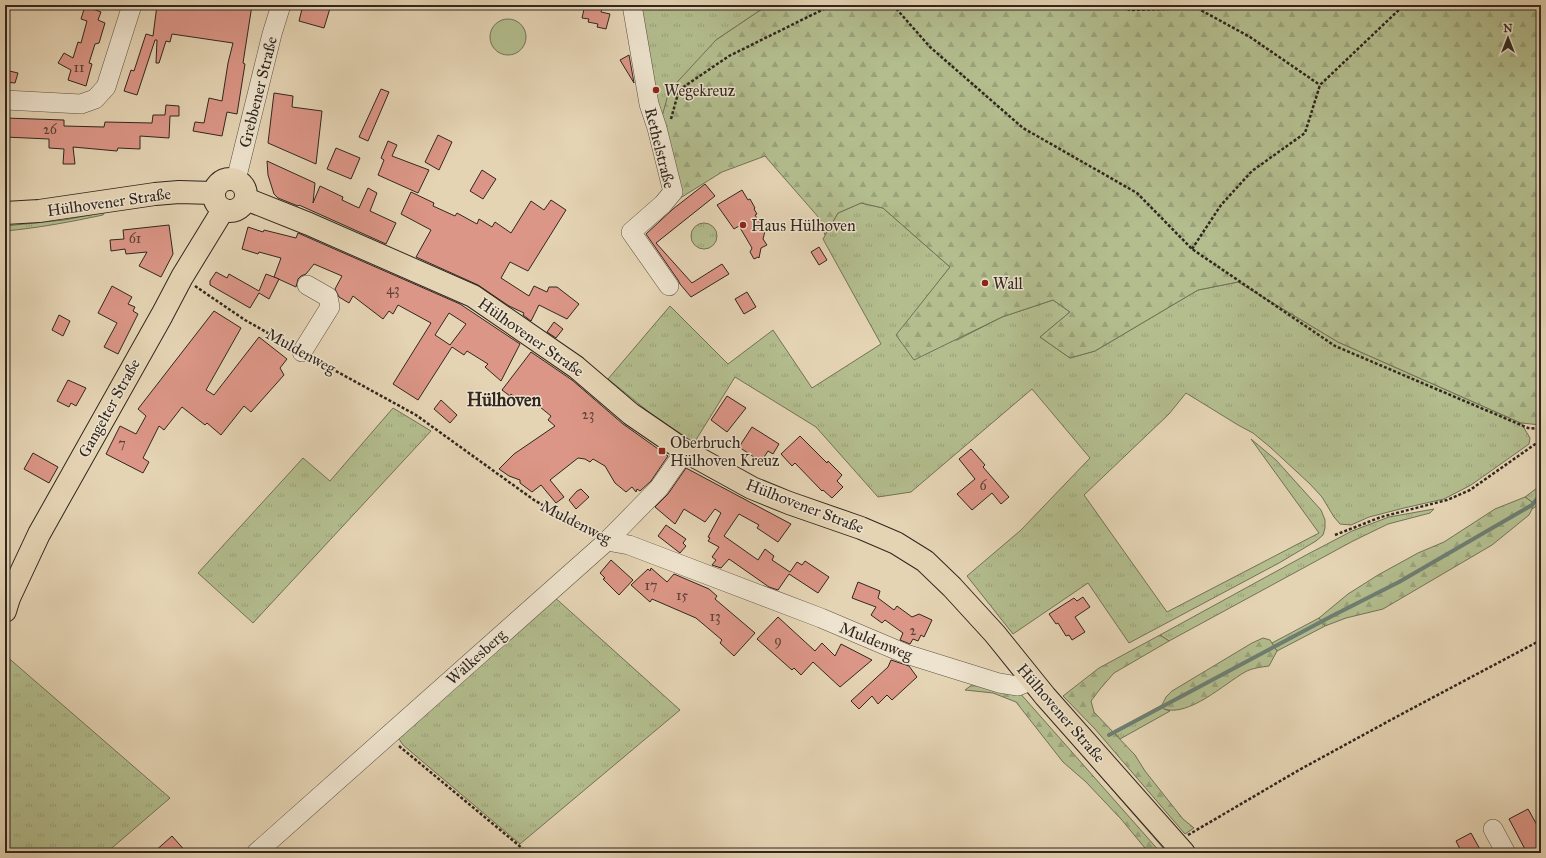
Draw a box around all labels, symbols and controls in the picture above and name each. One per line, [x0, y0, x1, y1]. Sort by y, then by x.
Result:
north arrow [1488, 18, 1528, 58]
text: N [1503, 22, 1513, 35]
street label: Grebbener Straße [235, 34, 281, 150]
house number: 11 [73, 59, 85, 76]
place label: Wegekreuz [664, 81, 736, 101]
marker: Wegekreuz [651, 85, 661, 95]
street label: Rethelstraße [641, 106, 679, 191]
house number: 26 [43, 121, 58, 138]
street label: Hülhovener Straße [46, 184, 172, 220]
place label: Haus Hülhoven [751, 216, 856, 235]
marker: Haus Hülhoven [738, 220, 748, 230]
house number: 61 [129, 230, 142, 247]
place label: Wall [993, 274, 1024, 293]
marker: Wall [980, 278, 990, 288]
house number: 43 [386, 281, 400, 298]
street label: Hülhovener Straße [474, 293, 588, 381]
street label: Muldenweg [262, 324, 340, 379]
street label: Gangelter Straße [74, 355, 145, 461]
district label: Hülhoven [467, 389, 541, 411]
house number: 23 [582, 406, 594, 423]
place label: Oberbruch Hülhoven Kreuz [670, 433, 780, 470]
house number: 7 [118, 435, 126, 452]
marker: Oberbruch Hülhoven Kreuz [657, 446, 667, 456]
street label: Hülhovener Straße [743, 475, 867, 537]
house number: 6 [979, 477, 987, 494]
street label: Muldenweg [537, 496, 615, 549]
house number: 17 [644, 577, 658, 594]
house number: 15 [676, 587, 688, 604]
house number: 13 [709, 608, 721, 625]
street label: Muldenweg [836, 618, 916, 665]
house number: 2 [910, 622, 917, 639]
street label: Wälkesberg [442, 625, 511, 690]
house number: 9 [774, 632, 782, 649]
street label: Hülhovener Straße [1013, 660, 1109, 767]

